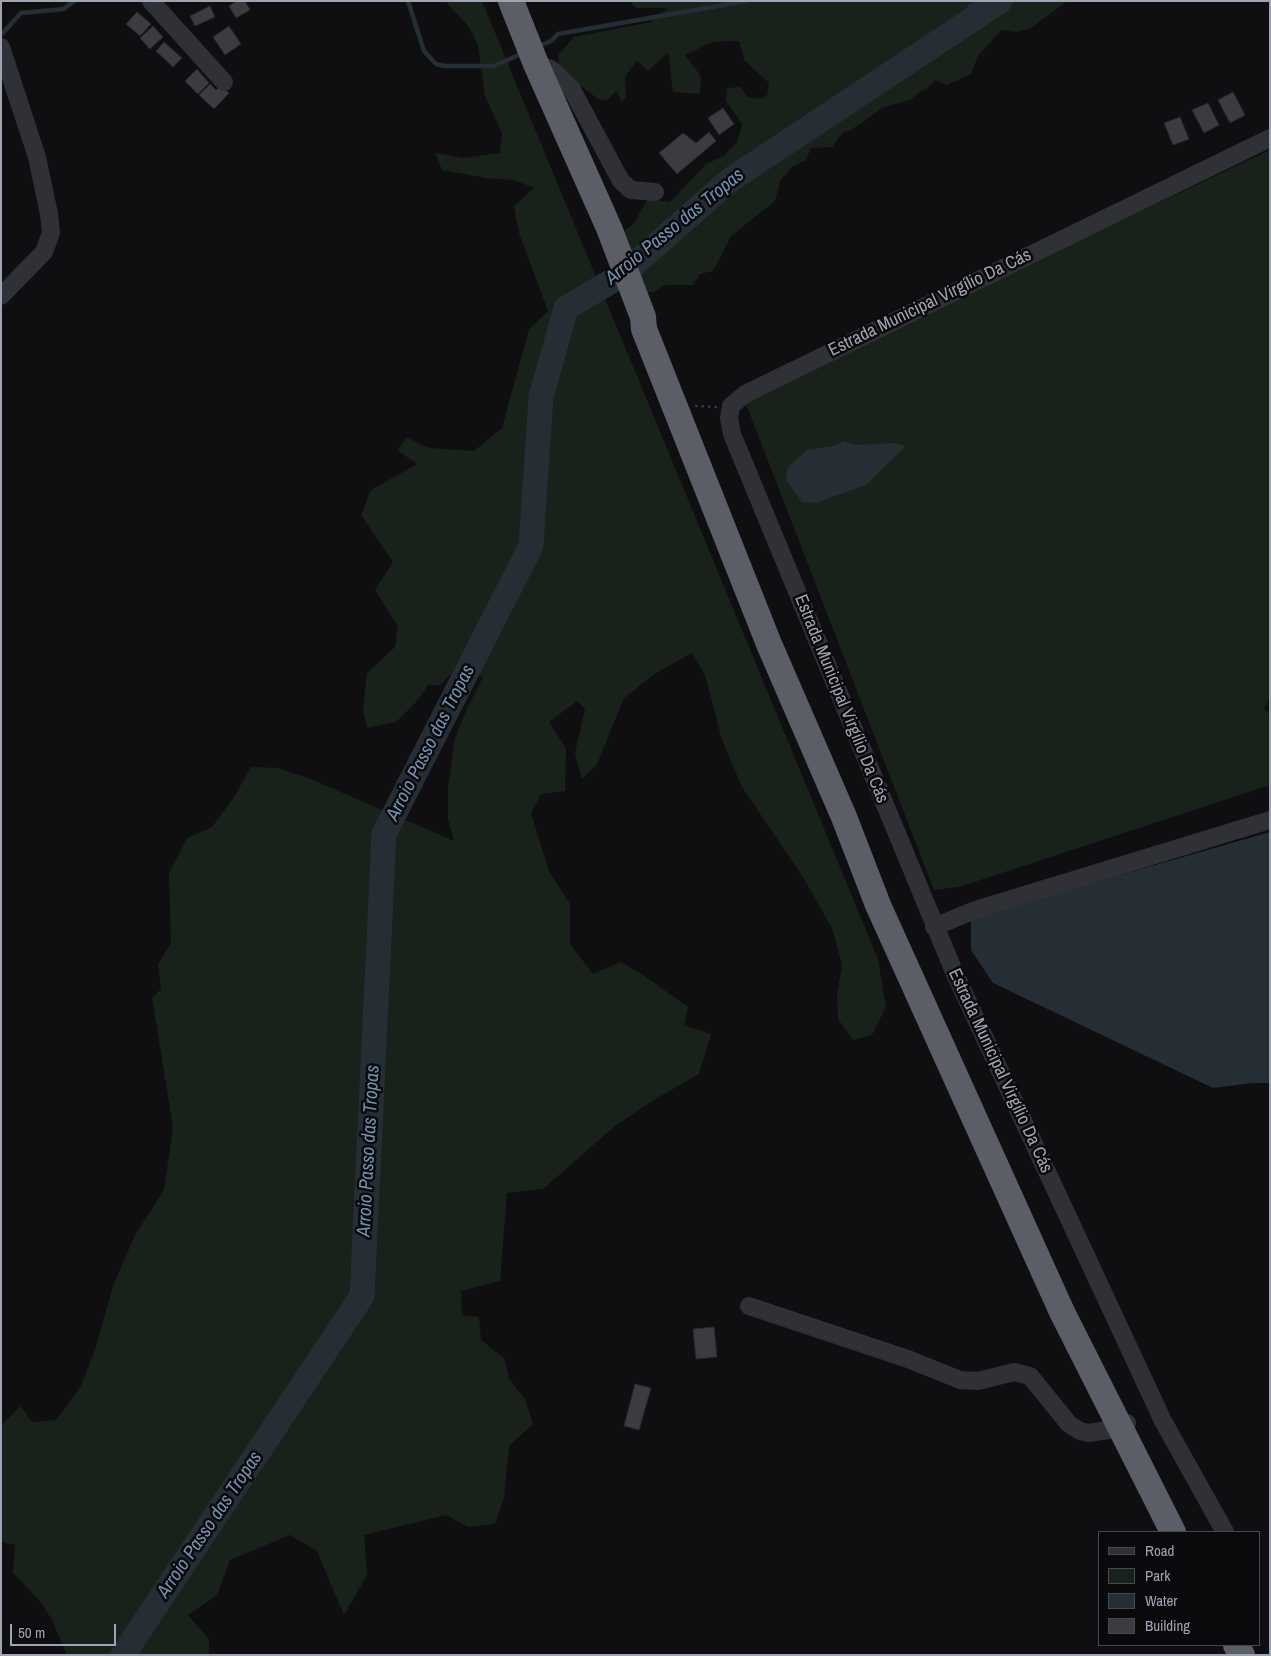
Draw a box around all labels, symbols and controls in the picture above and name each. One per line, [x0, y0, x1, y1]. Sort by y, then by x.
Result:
water label: Arroio Passo das Tropas [601, 164, 749, 290]
street label: Estrada Municipal Virgílio Da Cás [825, 244, 1035, 362]
street label: Estrada Municipal Virgílio Da Cás [789, 592, 893, 806]
water label: Arroio Passo das Tropas [382, 661, 480, 825]
street label: Estrada Municipal Virgílio Da Cás [943, 965, 1057, 1177]
water label: Arroio Passo das Tropas [353, 1065, 385, 1237]
water label: Arroio Passo das Tropas [153, 1447, 267, 1603]
legend [1098, 1531, 1261, 1646]
text: Road [1145, 1540, 1174, 1561]
text: Park [1145, 1565, 1170, 1586]
text: Water [1145, 1590, 1177, 1611]
scale bar [12, 1614, 119, 1646]
text: Building [1145, 1615, 1190, 1636]
text: 50 m [18, 1622, 45, 1643]

